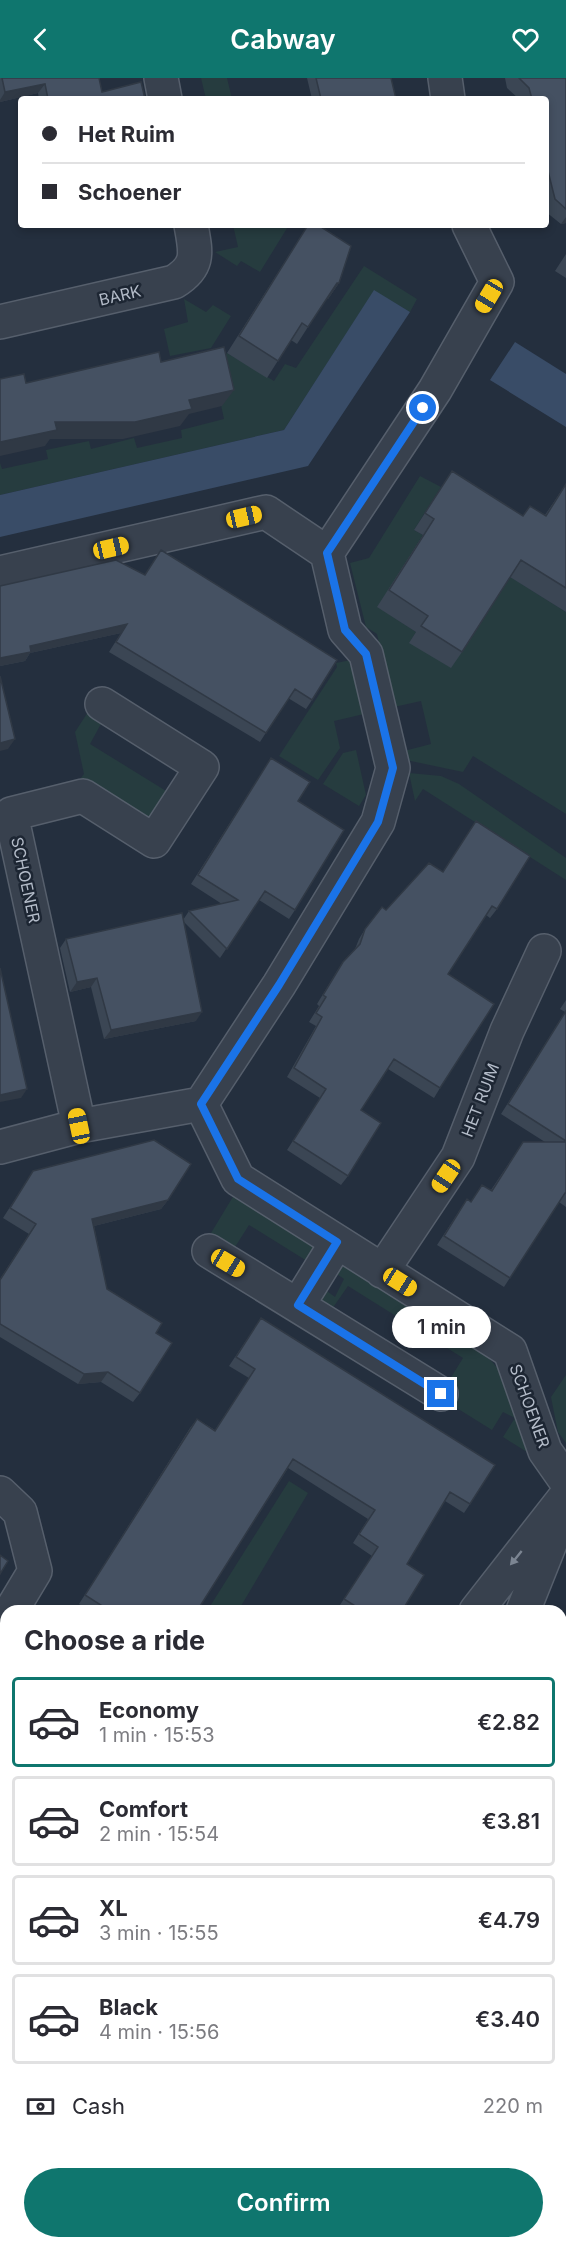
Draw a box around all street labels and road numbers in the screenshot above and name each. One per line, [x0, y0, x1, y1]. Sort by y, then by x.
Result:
street label: BARK [97, 280, 143, 310]
street label: SCHOENER [7, 835, 45, 925]
street label: HET RUIM [457, 1060, 503, 1140]
street label: SCHOENER [506, 1361, 554, 1451]

